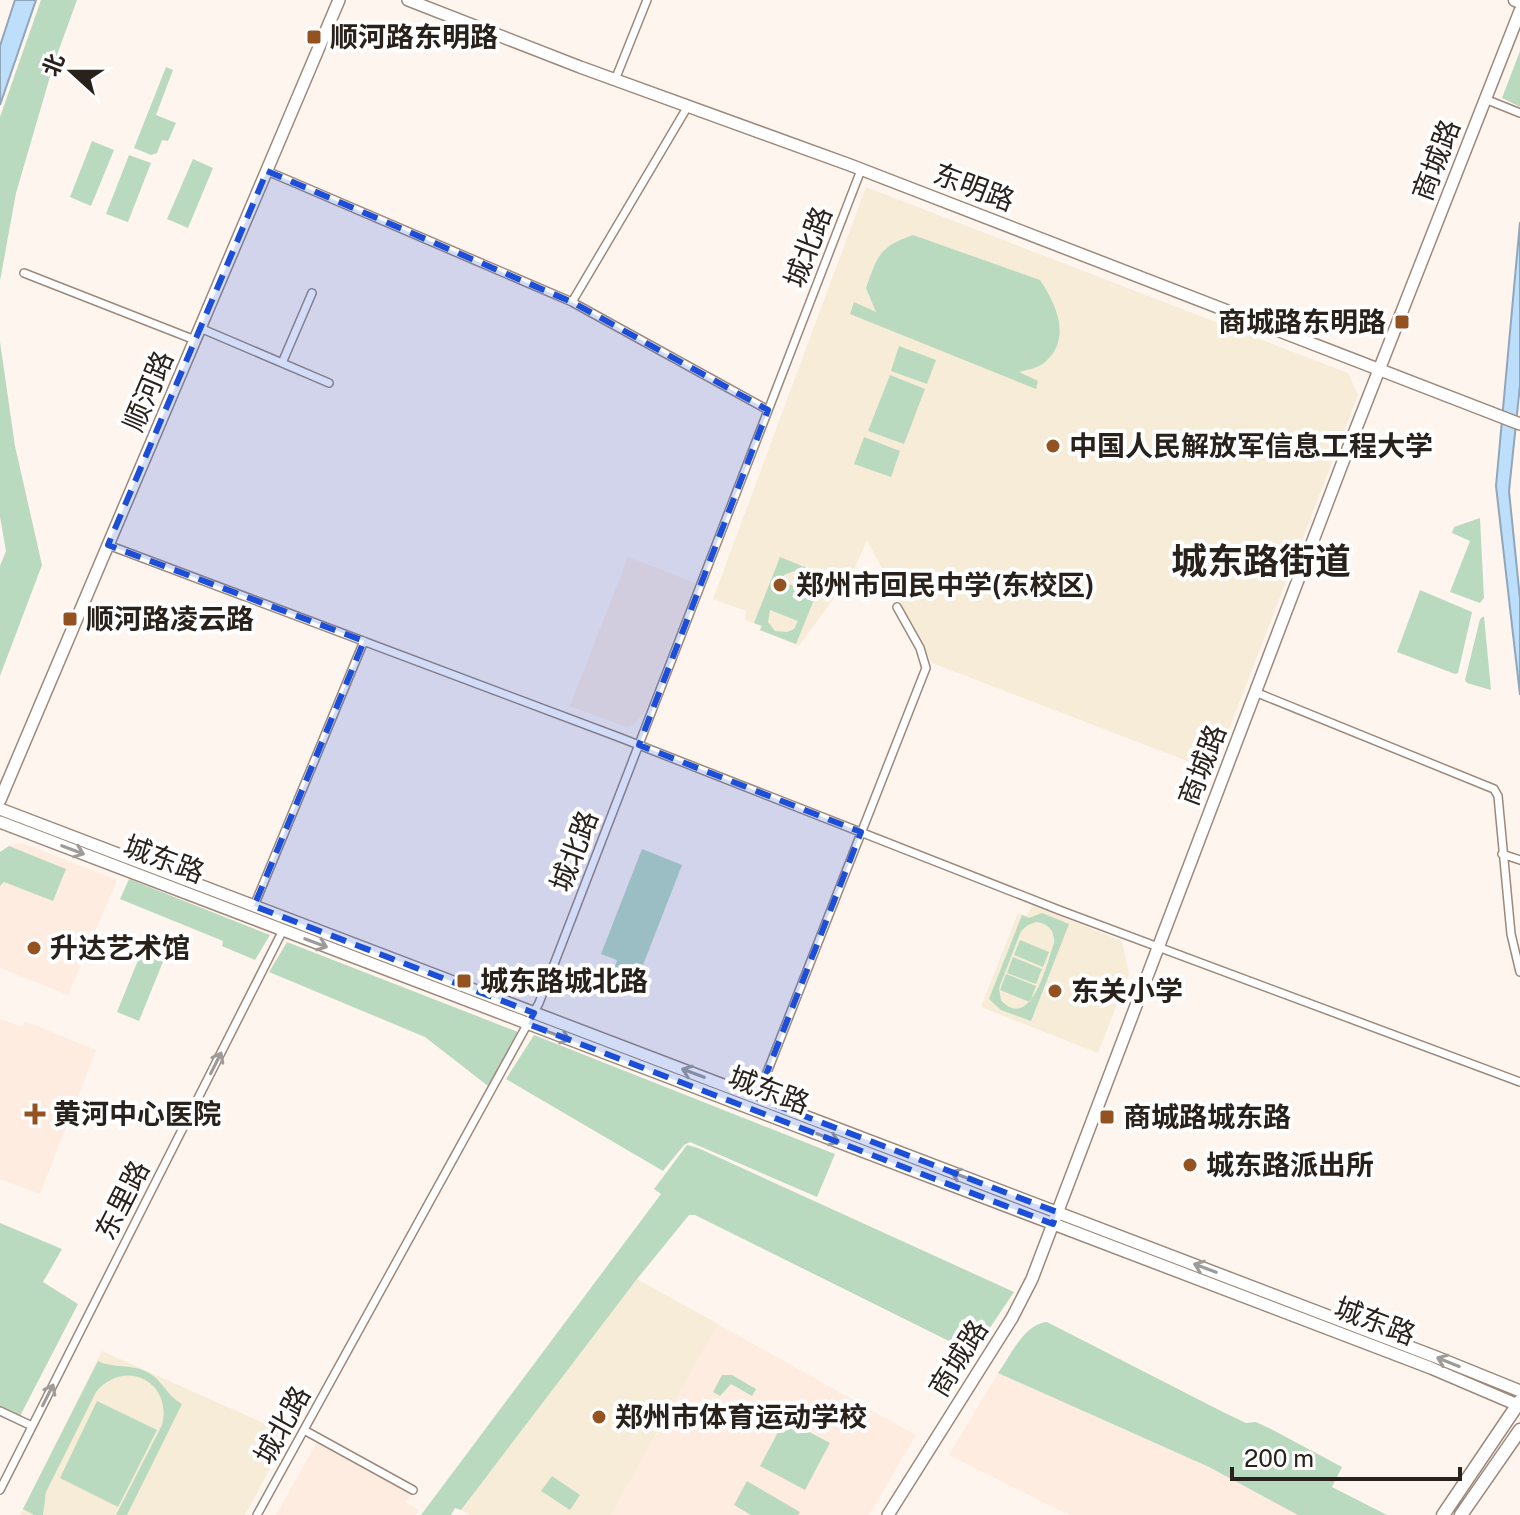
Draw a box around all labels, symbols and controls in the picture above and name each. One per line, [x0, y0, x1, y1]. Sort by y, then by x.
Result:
place label: 顺河路东明路 [330, 20, 498, 53]
marker: 顺河路东明路 [305, 28, 323, 46]
north arrow [32, 32, 112, 112]
text: 北 [37, 50, 69, 80]
street label: 商城路 [1405, 115, 1466, 205]
street label: 东明路 [929, 156, 1019, 217]
street label: 城北路 [777, 202, 838, 292]
place label: 商城路东明路 [1218, 305, 1386, 338]
marker: 商城路东明路 [1393, 313, 1411, 331]
street label: 顺河路 [116, 346, 179, 436]
place label: 中国人民解放军信息工程大学 [1069, 429, 1433, 462]
marker: 中国人民解放军信息工程大学 [1044, 437, 1062, 455]
district label: 城东路街道 [1171, 540, 1351, 582]
place label: 郑州市回民中学(东校区) [796, 568, 1095, 601]
marker: 郑州市回民中学(东校区) [771, 576, 789, 594]
place label: 顺河路凌云路 [86, 602, 254, 635]
marker: 顺河路凌云路 [61, 610, 79, 628]
street label: 商城路 [1171, 720, 1232, 810]
street label: 城北路 [543, 806, 604, 896]
street label: 城东路 [119, 828, 209, 889]
one-way arrow [60, 844, 85, 858]
place label: 升达艺术馆 [50, 931, 190, 964]
one-way arrow [303, 937, 328, 951]
marker: 升达艺术馆 [25, 939, 43, 957]
place label: 城东路城北路 [480, 964, 648, 997]
marker: 城东路城北路 [455, 972, 473, 990]
place label: 东关小学 [1071, 974, 1183, 1007]
marker: 东关小学 [1046, 982, 1064, 1000]
one-way arrow [546, 1029, 571, 1044]
one-way arrow [208, 1052, 224, 1076]
street label: 城东路 [724, 1059, 814, 1120]
one-way arrow [681, 1065, 706, 1079]
place label: 黄河中心医院 [53, 1097, 221, 1130]
place label: 商城路城东路 [1123, 1100, 1291, 1133]
marker: 黄河中心医院 [24, 1103, 46, 1125]
marker: 商城路城东路 [1098, 1108, 1116, 1126]
one-way arrow [815, 1132, 840, 1146]
place label: 城东路派出所 [1206, 1148, 1374, 1181]
street label: 东里路 [88, 1155, 155, 1245]
marker: 城东路派出所 [1181, 1156, 1199, 1174]
one-way arrow [950, 1168, 975, 1182]
one-way arrow [1193, 1260, 1218, 1274]
street label: 城东路 [1330, 1290, 1420, 1351]
street label: 商城路 [921, 1313, 994, 1402]
one-way arrow [1436, 1353, 1461, 1368]
street label: 城北路 [247, 1380, 316, 1469]
one-way arrow [41, 1384, 56, 1408]
place label: 郑州市体育运动学校 [615, 1400, 867, 1433]
marker: 郑州市体育运动学校 [590, 1408, 608, 1426]
scale bar [1232, 1431, 1460, 1481]
text: 200 m [1244, 1444, 1314, 1472]

